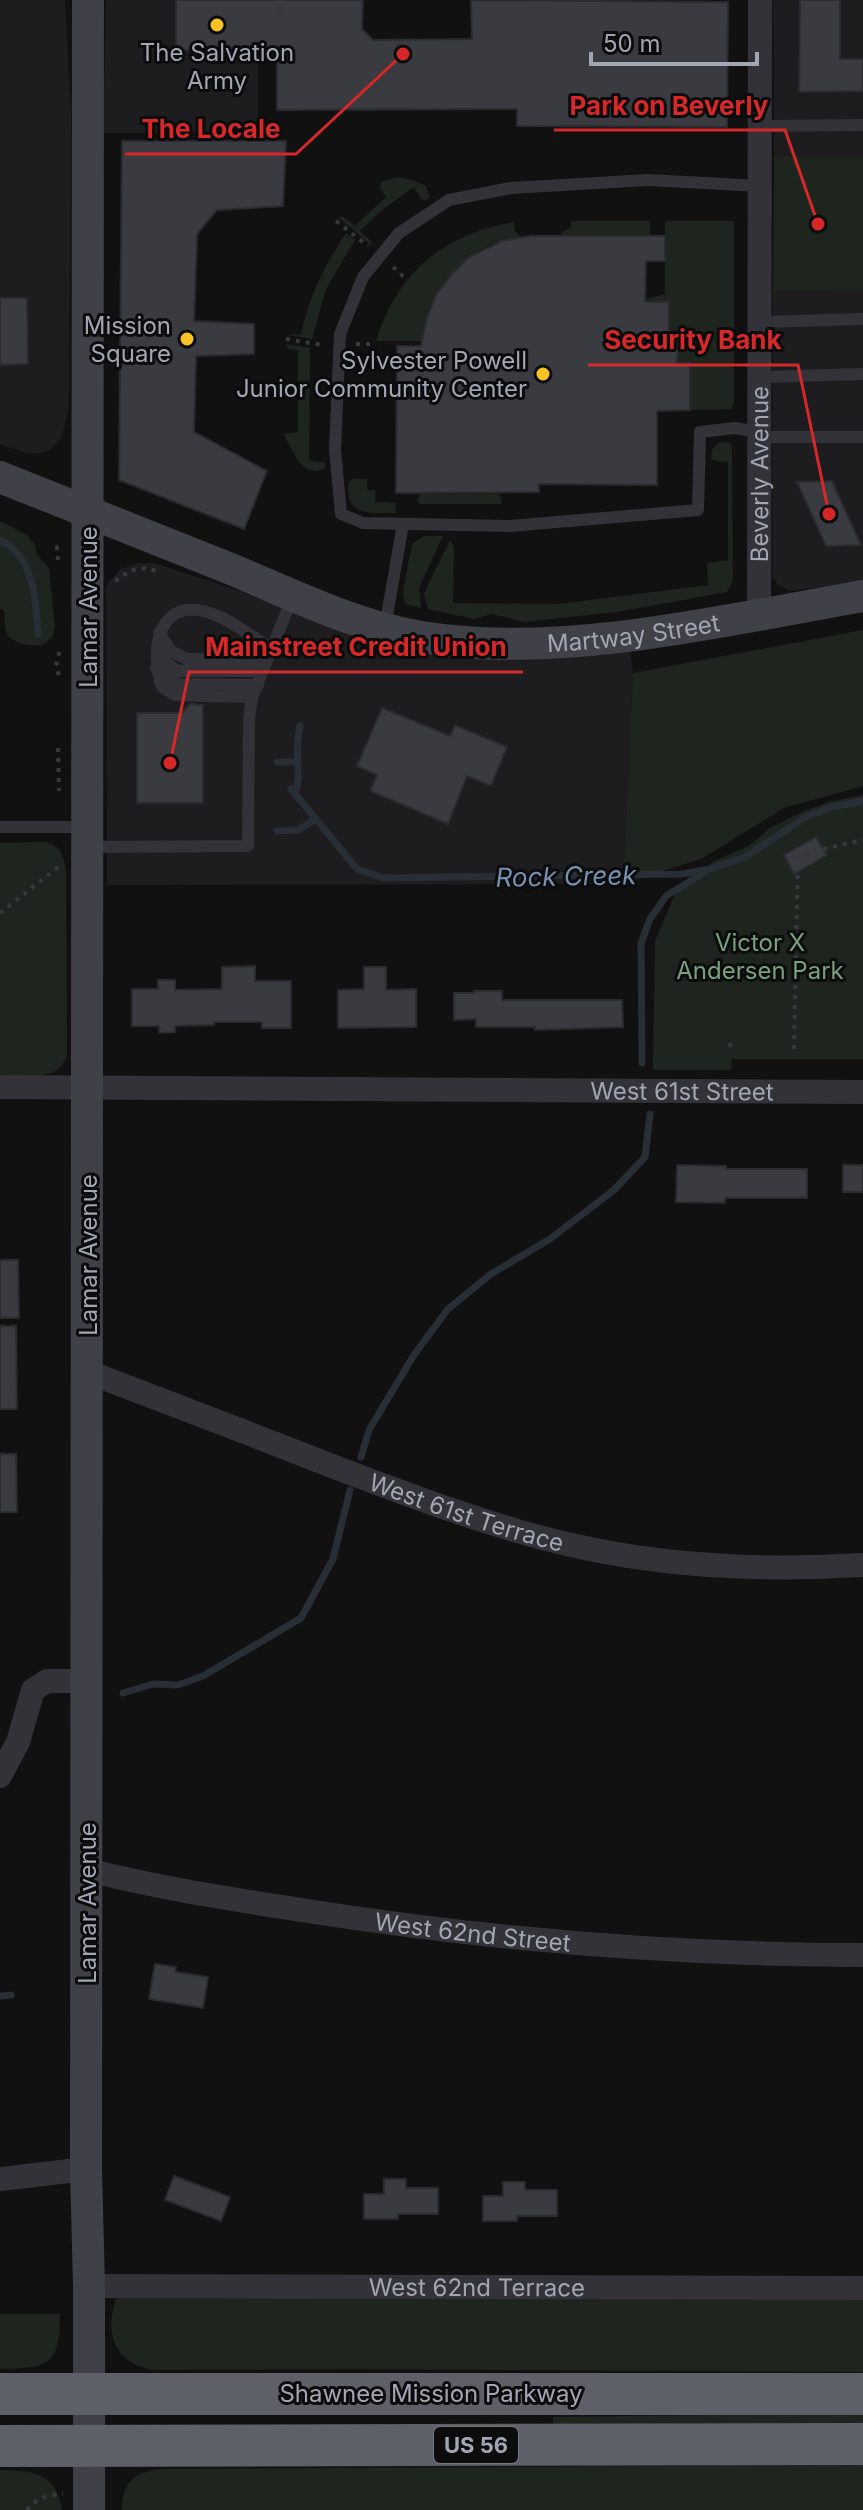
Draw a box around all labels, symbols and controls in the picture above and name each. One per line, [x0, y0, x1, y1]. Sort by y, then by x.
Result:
marker: The Salvation Army [208, 16, 226, 34]
scale bar [591, 16, 757, 66]
text: 50 m [603, 29, 661, 58]
place label: The Salvation Army [140, 38, 294, 95]
callout: Park on Beverly [554, 80, 785, 130]
text: Park on Beverly [570, 90, 769, 121]
callout: The Locale [125, 104, 296, 154]
text: The Locale [141, 113, 281, 144]
place label: Mission Square [84, 311, 171, 368]
callout: Security Bank [588, 315, 798, 365]
text: Security Bank [604, 324, 782, 355]
marker: Mission Square [178, 330, 196, 348]
place label: Sylvester Powell Junior Community Center [236, 346, 527, 403]
marker: Sylvester Powell Junior Community Center [534, 365, 552, 383]
street label: Beverly Avenue [745, 386, 774, 562]
street label: Lamar Avenue [74, 526, 103, 688]
street label: Martway Street [546, 608, 722, 658]
callout: Mainstreet Credit Union [189, 622, 523, 672]
text: Mainstreet Credit Union [205, 631, 507, 662]
water label: Rock Creek [495, 859, 637, 893]
park label: Victor X Andersen Park [676, 928, 844, 985]
street label: West 61st Street [590, 1076, 774, 1106]
street label: Lamar Avenue [74, 1174, 103, 1336]
street label: West 61st Terrace [365, 1467, 567, 1557]
street label: Lamar Avenue [73, 1822, 102, 1984]
street label: West 62nd Street [373, 1907, 572, 1957]
street label: West 62nd Terrace [369, 2272, 585, 2302]
street label: Shawnee Mission Parkway [279, 2379, 583, 2408]
road number: US 56 [434, 2427, 518, 2463]

